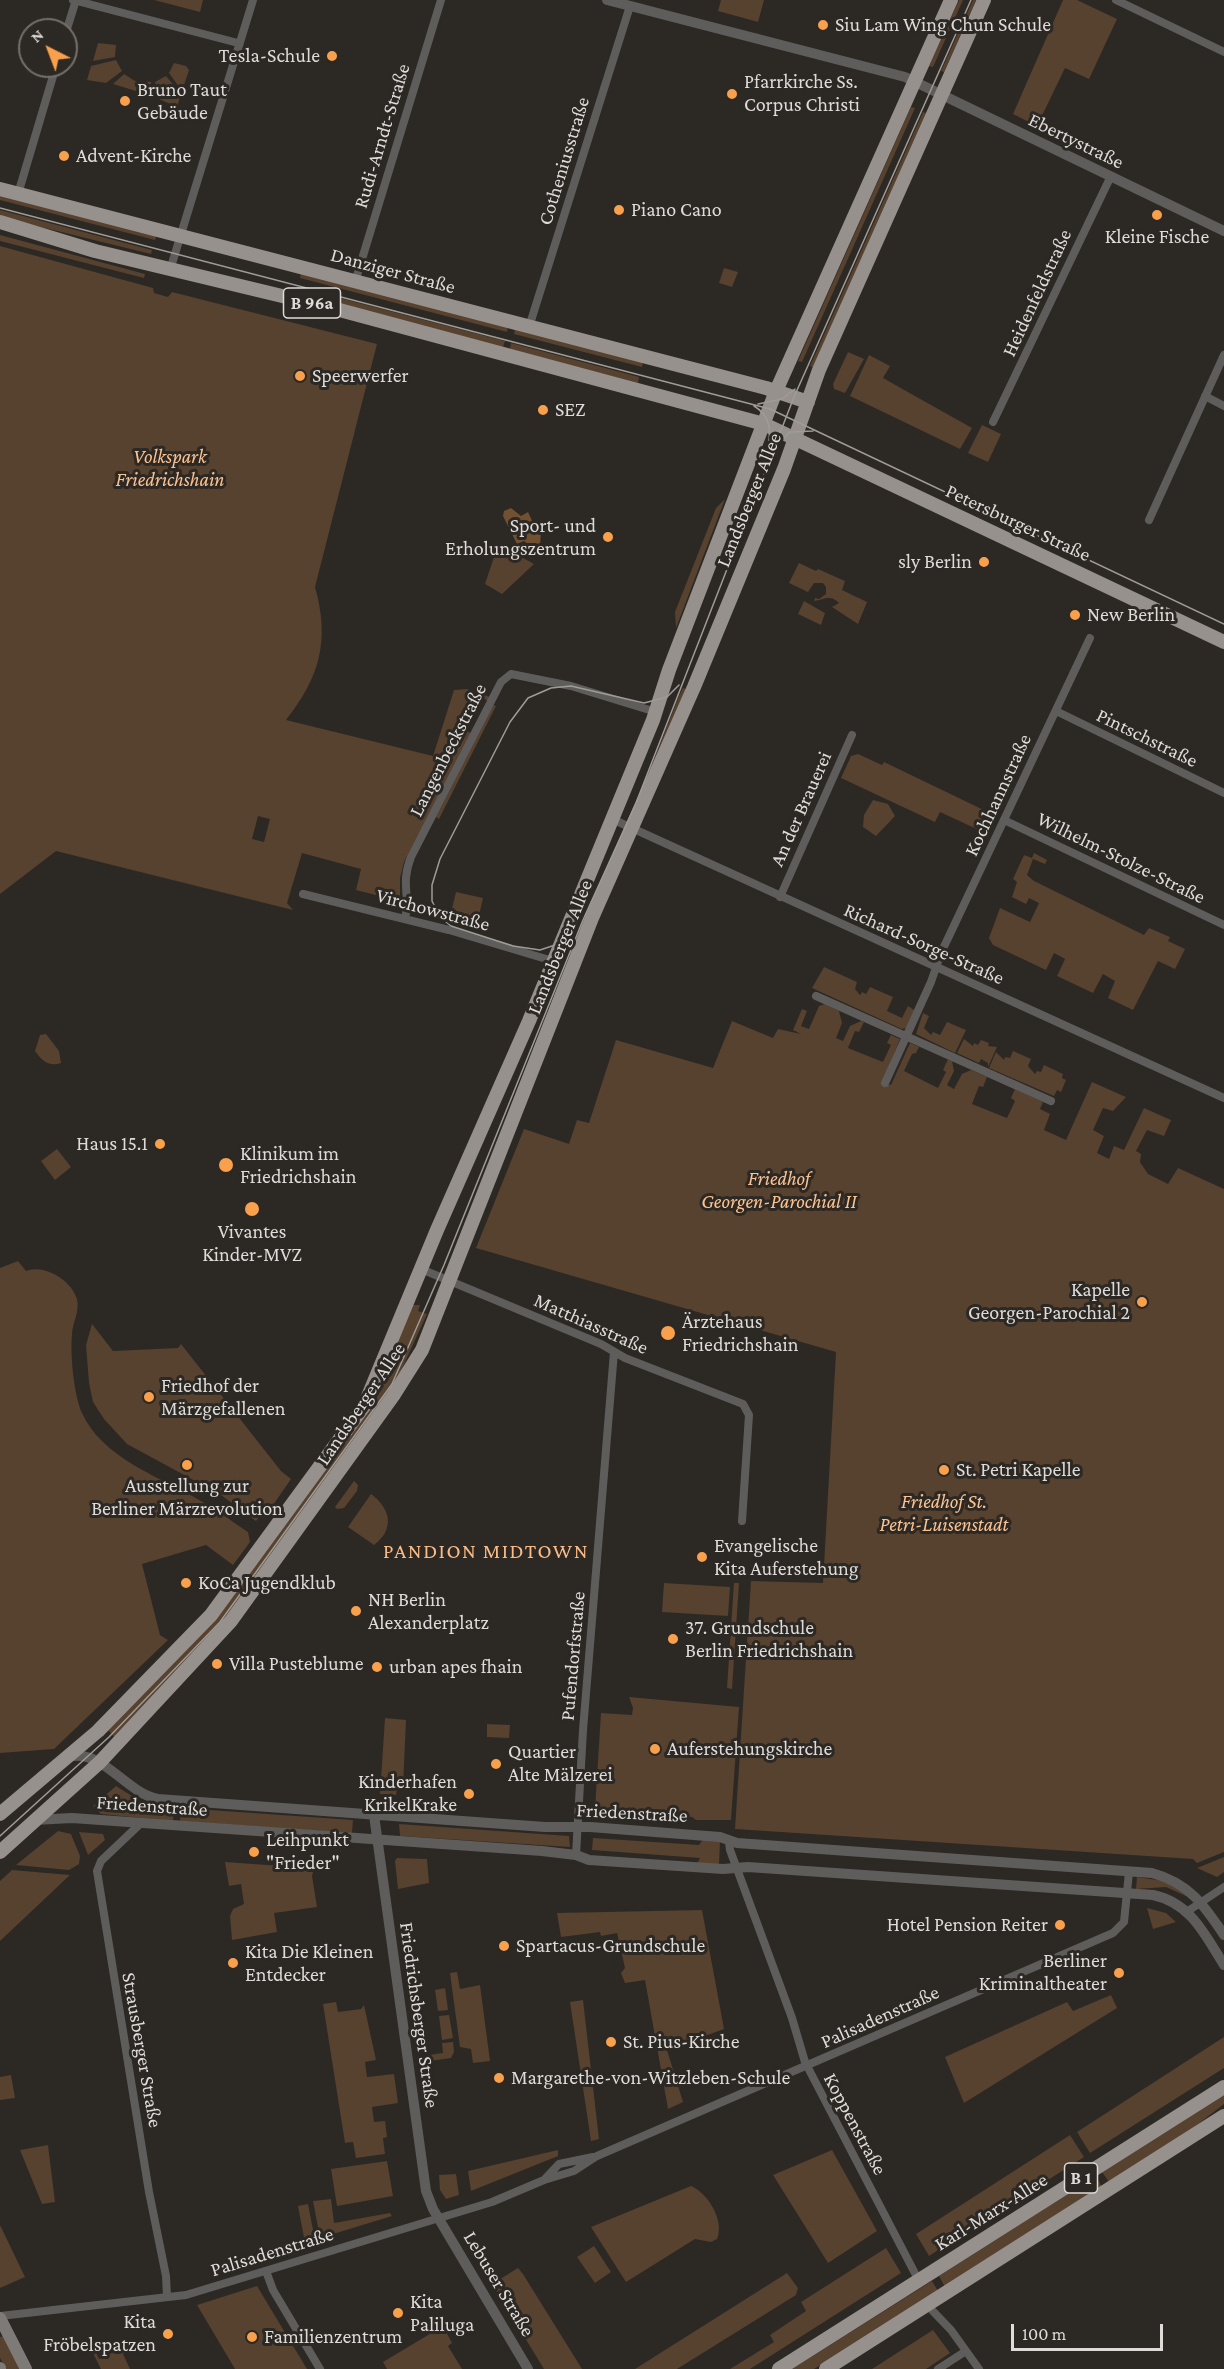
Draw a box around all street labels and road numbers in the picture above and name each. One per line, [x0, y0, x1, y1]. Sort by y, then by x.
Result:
street label: Rudi-Arndt-Straße [349, 61, 415, 211]
street label: Cotheniusstraße [533, 94, 595, 228]
street label: Ebertystraße [1025, 108, 1127, 174]
street label: Heidenfeldstraße [997, 225, 1077, 361]
street label: Danziger Straße [328, 243, 458, 299]
road number: B 96a [284, 288, 340, 318]
street label: Landsberger Allee [711, 429, 787, 571]
street label: Petersburger Straße [942, 479, 1094, 567]
street label: Langenbeckstraße [404, 679, 492, 821]
street label: Pintschstraße [1092, 703, 1202, 773]
street label: Kochhannstraße [959, 730, 1037, 860]
street label: An der Brauerei [765, 748, 837, 870]
street label: Wilhelm-Stolze-Straße [1033, 807, 1209, 909]
street label: Landsberger Allee [522, 876, 598, 1018]
street label: Virchowstraße [373, 883, 493, 937]
street label: Richard-Sorge-Straße [840, 898, 1008, 990]
street label: Matthiasstraße [530, 1288, 652, 1360]
street label: Landsberger Allee [311, 1338, 411, 1470]
street label: Pufendorfstraße [555, 1590, 591, 1722]
street label: Friedenstraße [96, 1790, 208, 1822]
street label: Friedenstraße [576, 1798, 688, 1828]
street label: Friedrichsberger Straße [394, 1921, 444, 2109]
street label: Strausberger Straße [117, 1970, 167, 2130]
street label: Palisadenstraße [817, 1980, 943, 2054]
street label: Koppenstraße [818, 2069, 892, 2179]
road number: B 1 [1064, 2163, 1098, 2193]
street label: Karl-Marx-Allee [930, 2168, 1052, 2256]
street label: Palisadenstraße [208, 2222, 336, 2282]
street label: Lebuser Straße [458, 2227, 540, 2341]

